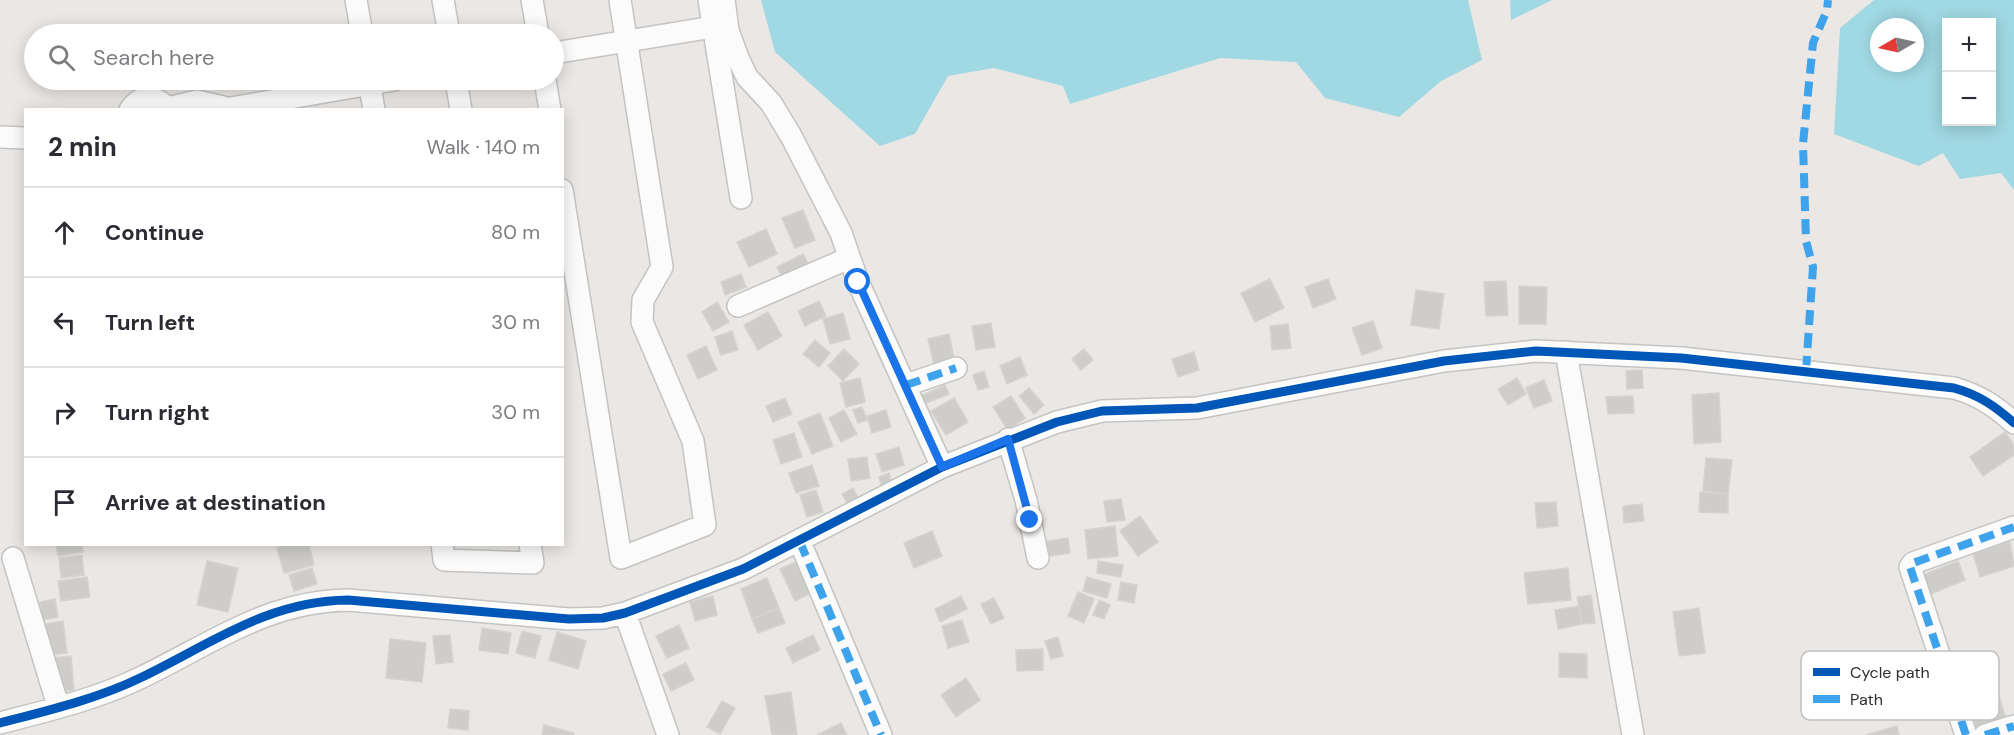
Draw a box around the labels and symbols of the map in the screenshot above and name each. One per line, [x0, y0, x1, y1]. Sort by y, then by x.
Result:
north arrow [1870, 18, 1924, 72]
route start [844, 268, 870, 294]
route end [1016, 506, 1042, 532]
legend [1801, 651, 1999, 720]
text: Cycle path [1850, 662, 1930, 683]
text: Path [1850, 689, 1883, 710]

